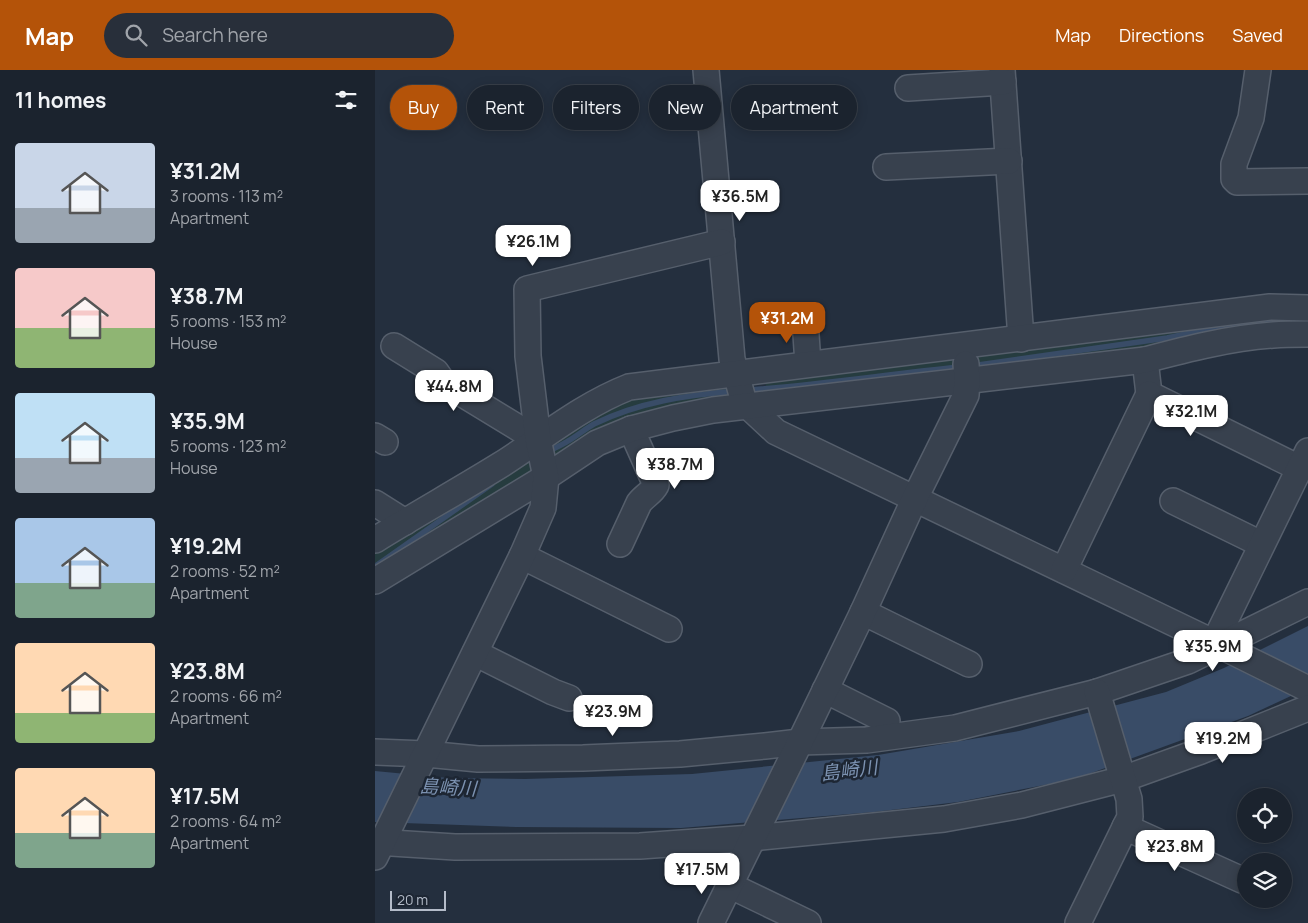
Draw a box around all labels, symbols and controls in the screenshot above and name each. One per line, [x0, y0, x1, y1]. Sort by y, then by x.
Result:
search box [104, 13, 454, 58]
text: Map [25, 19, 74, 52]
icon: search [122, 21, 150, 49]
text: Search here [162, 22, 268, 48]
text: Map [1055, 23, 1091, 47]
text: Directions [1119, 23, 1204, 47]
text: Saved [1232, 23, 1283, 47]
chip: Buy [390, 85, 457, 130]
chip: Rent [467, 85, 543, 130]
chip: Filters [553, 85, 639, 130]
chip: New [649, 85, 721, 130]
chip: Apartment [731, 85, 857, 130]
text: 11 homes [15, 86, 106, 114]
icon: filters [332, 86, 360, 114]
text: ¥31.2M [170, 157, 240, 185]
icon: home [55, 163, 115, 223]
pin: ¥36.5M [699, 180, 781, 222]
text: 3 rooms · 113 m² [170, 185, 283, 207]
text: ¥36.5M [712, 185, 768, 207]
text: Apartment [170, 207, 249, 229]
pin: ¥26.1M [492, 224, 574, 267]
text: ¥26.1M [507, 230, 559, 252]
text: ¥38.7M [170, 282, 243, 310]
icon: home [55, 288, 115, 348]
pin: ¥31.2M [746, 302, 828, 344]
text: ¥31.2M [760, 307, 814, 329]
text: 5 rooms · 153 m² [170, 310, 286, 332]
text: House [170, 332, 218, 354]
pin: ¥44.8M [413, 370, 495, 412]
text: ¥44.8M [426, 375, 482, 397]
pin: ¥32.1M [1150, 394, 1232, 437]
text: ¥32.1M [1165, 400, 1217, 422]
text: ¥35.9M [170, 407, 245, 435]
icon: home [55, 413, 115, 473]
text: 5 rooms · 123 m² [170, 435, 286, 457]
pin: ¥38.7M [634, 448, 716, 490]
text: ¥38.7M [647, 453, 703, 475]
text: House [170, 457, 218, 479]
text: ¥19.2M [170, 532, 242, 560]
icon: home [55, 538, 115, 598]
text: 2 rooms · 52 m² [170, 560, 280, 582]
text: Apartment [170, 582, 249, 604]
pin: ¥35.9M [1172, 630, 1254, 672]
text: ¥35.9M [1185, 635, 1241, 657]
text: ¥23.8M [170, 657, 245, 685]
icon: home [55, 663, 115, 723]
text: 2 rooms · 66 m² [170, 685, 282, 707]
pin: ¥23.9M [572, 694, 654, 737]
text: ¥23.9M [584, 700, 642, 722]
text: Apartment [170, 707, 249, 729]
pin: ¥19.2M [1182, 722, 1264, 764]
text: ¥19.2M [1196, 727, 1250, 749]
water label: 島崎川 [819, 753, 881, 786]
water label: 島崎川 [419, 773, 479, 802]
text: ¥17.5M [170, 782, 240, 810]
icon: home [55, 788, 115, 848]
map controls [1237, 788, 1292, 908]
button: locate [1237, 788, 1292, 843]
text: 2 rooms · 64 m² [170, 810, 281, 832]
pin: ¥23.8M [1134, 830, 1216, 872]
text: Apartment [170, 832, 249, 854]
text: ¥23.8M [1147, 835, 1203, 857]
pin: ¥17.5M [661, 852, 743, 895]
button: layers [1237, 853, 1292, 908]
text: ¥17.5M [676, 858, 728, 880]
scale bar [390, 888, 446, 911]
text: 20 m [397, 890, 428, 909]

